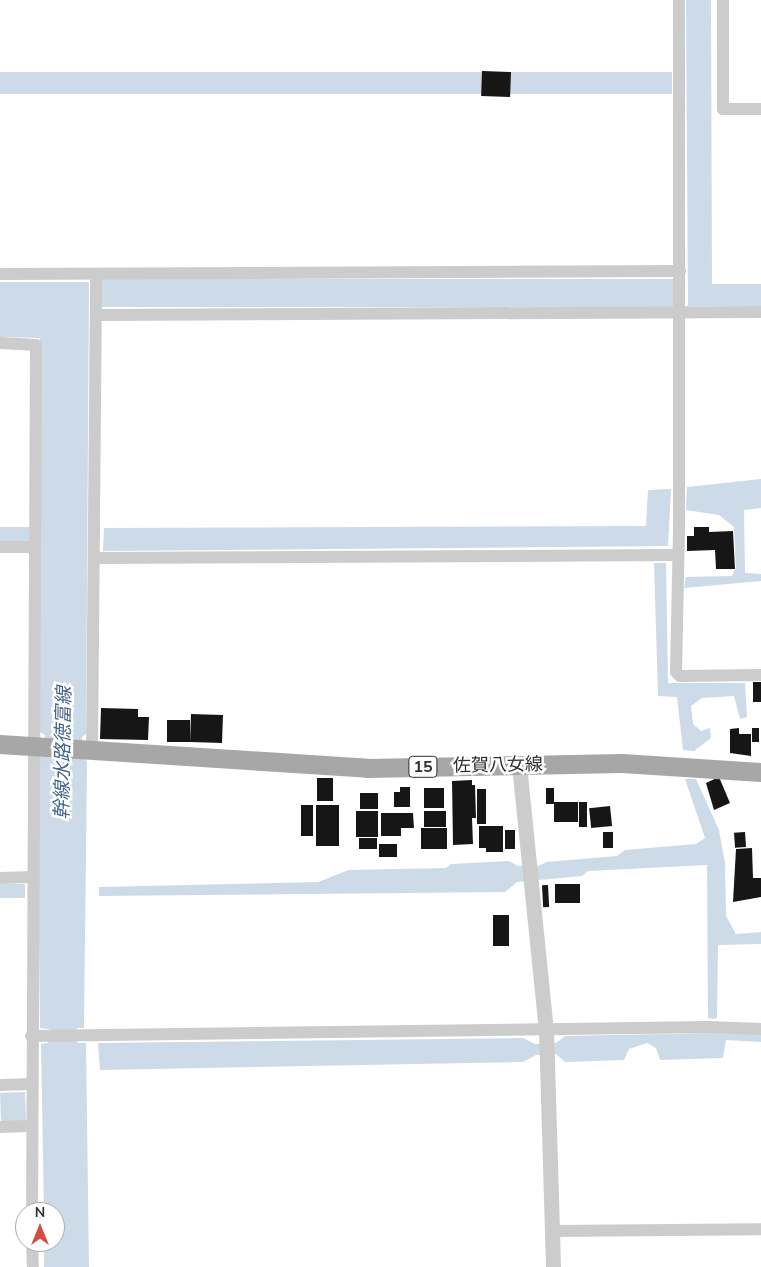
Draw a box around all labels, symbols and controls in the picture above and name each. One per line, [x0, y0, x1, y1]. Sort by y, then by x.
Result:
water label: 幹線水路徳富線 [51, 686, 77, 820]
street label: 佐賀八女線 [453, 753, 543, 777]
road number: 15 [408, 754, 438, 780]
north arrow [15, 1202, 65, 1252]
text: N [35, 1203, 45, 1222]

